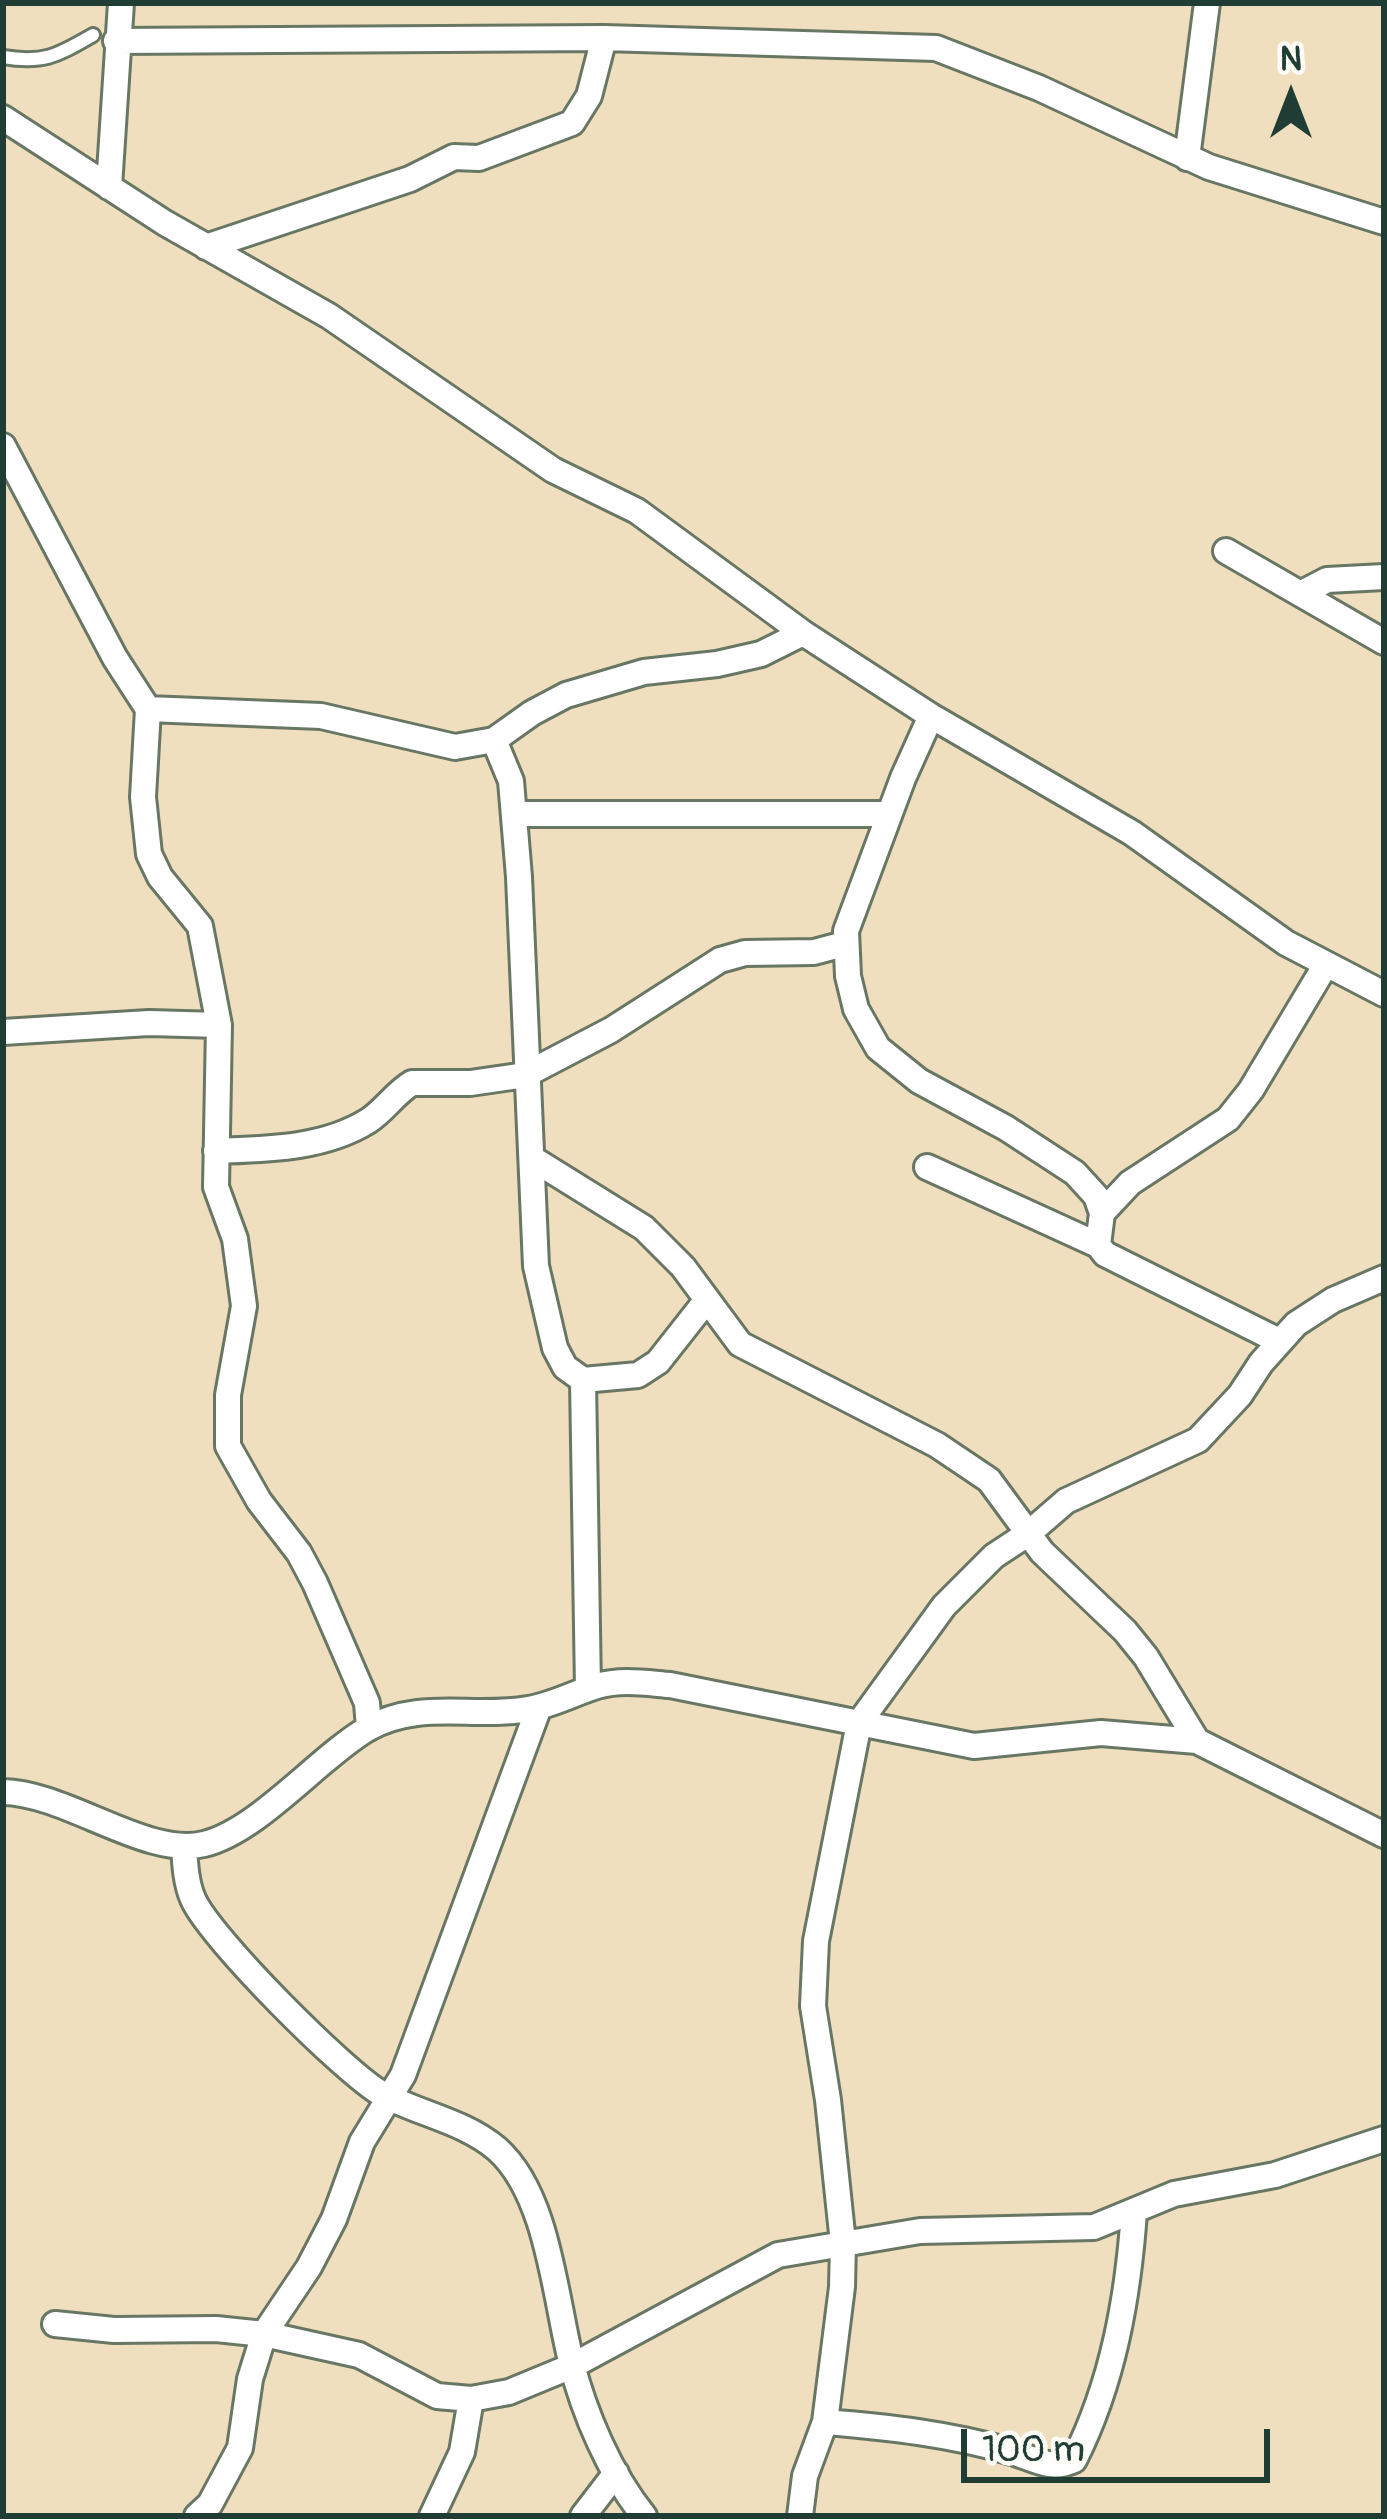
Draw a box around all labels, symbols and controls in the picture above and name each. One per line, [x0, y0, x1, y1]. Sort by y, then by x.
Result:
north arrow [1231, 36, 1351, 156]
text: N [1280, 39, 1302, 80]
scale bar [967, 2405, 1276, 2479]
text: 100 m [982, 2427, 1085, 2472]

